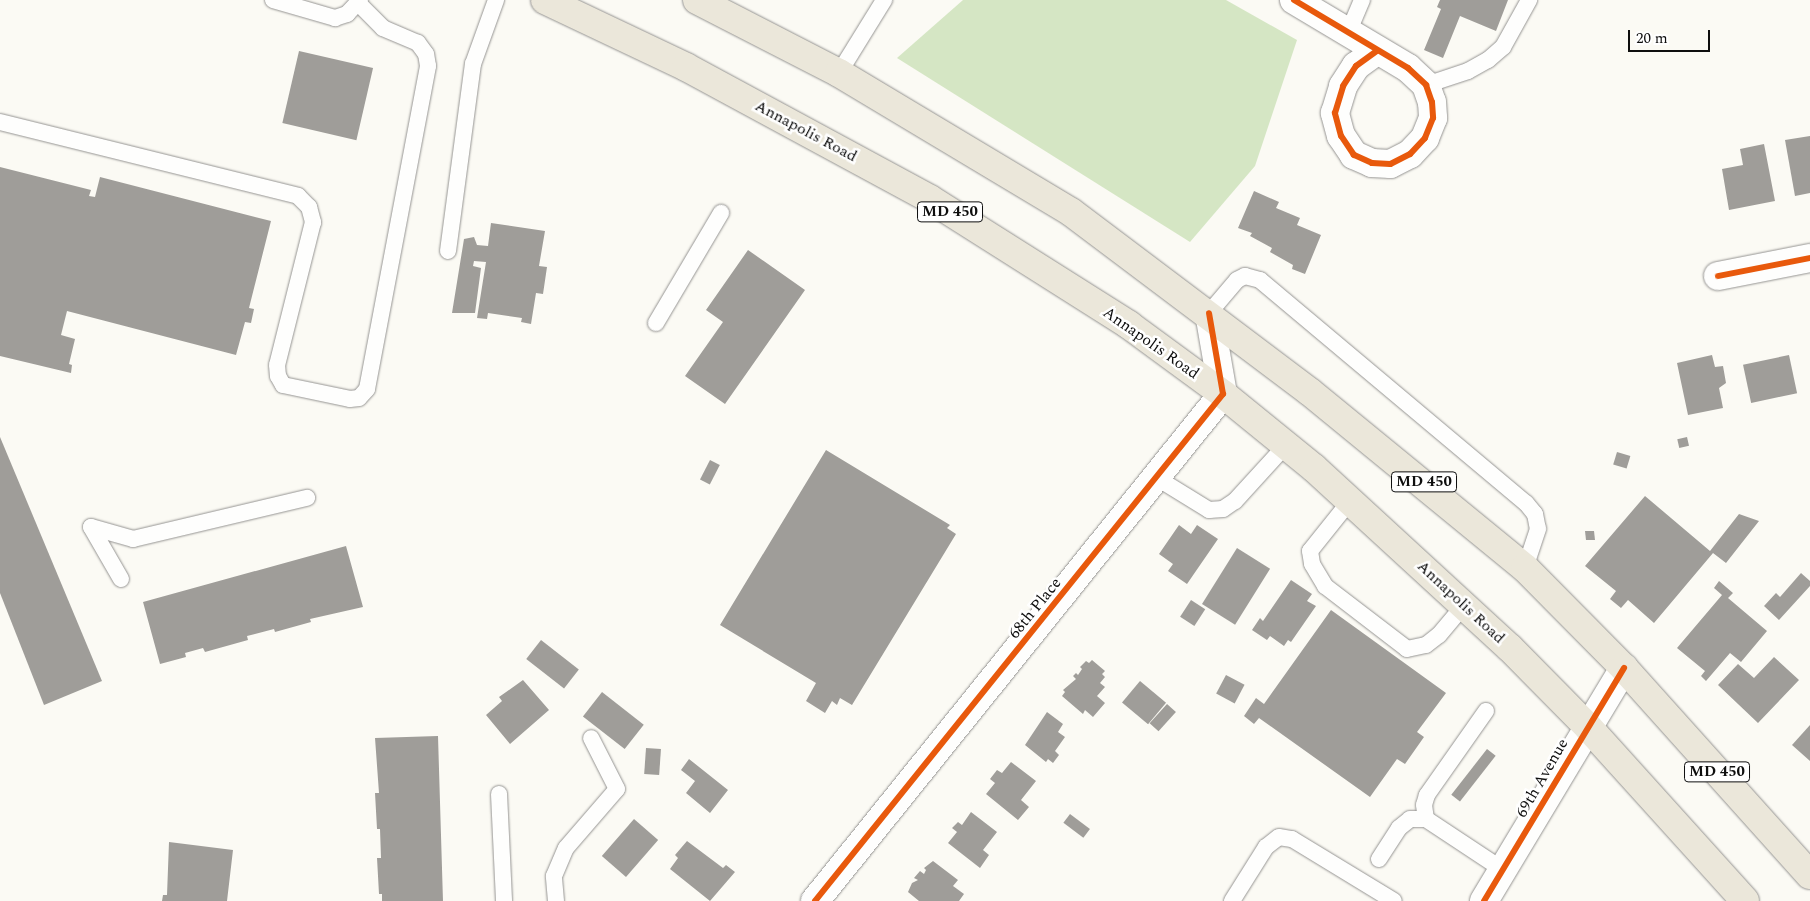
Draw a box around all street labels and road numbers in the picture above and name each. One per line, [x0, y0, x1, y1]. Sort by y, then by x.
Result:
street label: Annapolis Road [752, 96, 860, 166]
road number: MD 450 [916, 200, 984, 224]
street label: Annapolis Road [1099, 303, 1203, 383]
road number: MD 450 [1390, 470, 1458, 494]
street label: Annapolis Road [1413, 556, 1509, 648]
street label: 68th Place [1005, 574, 1065, 642]
street label: 69th Avenue [1512, 735, 1572, 821]
road number: MD 450 [1683, 760, 1751, 784]

